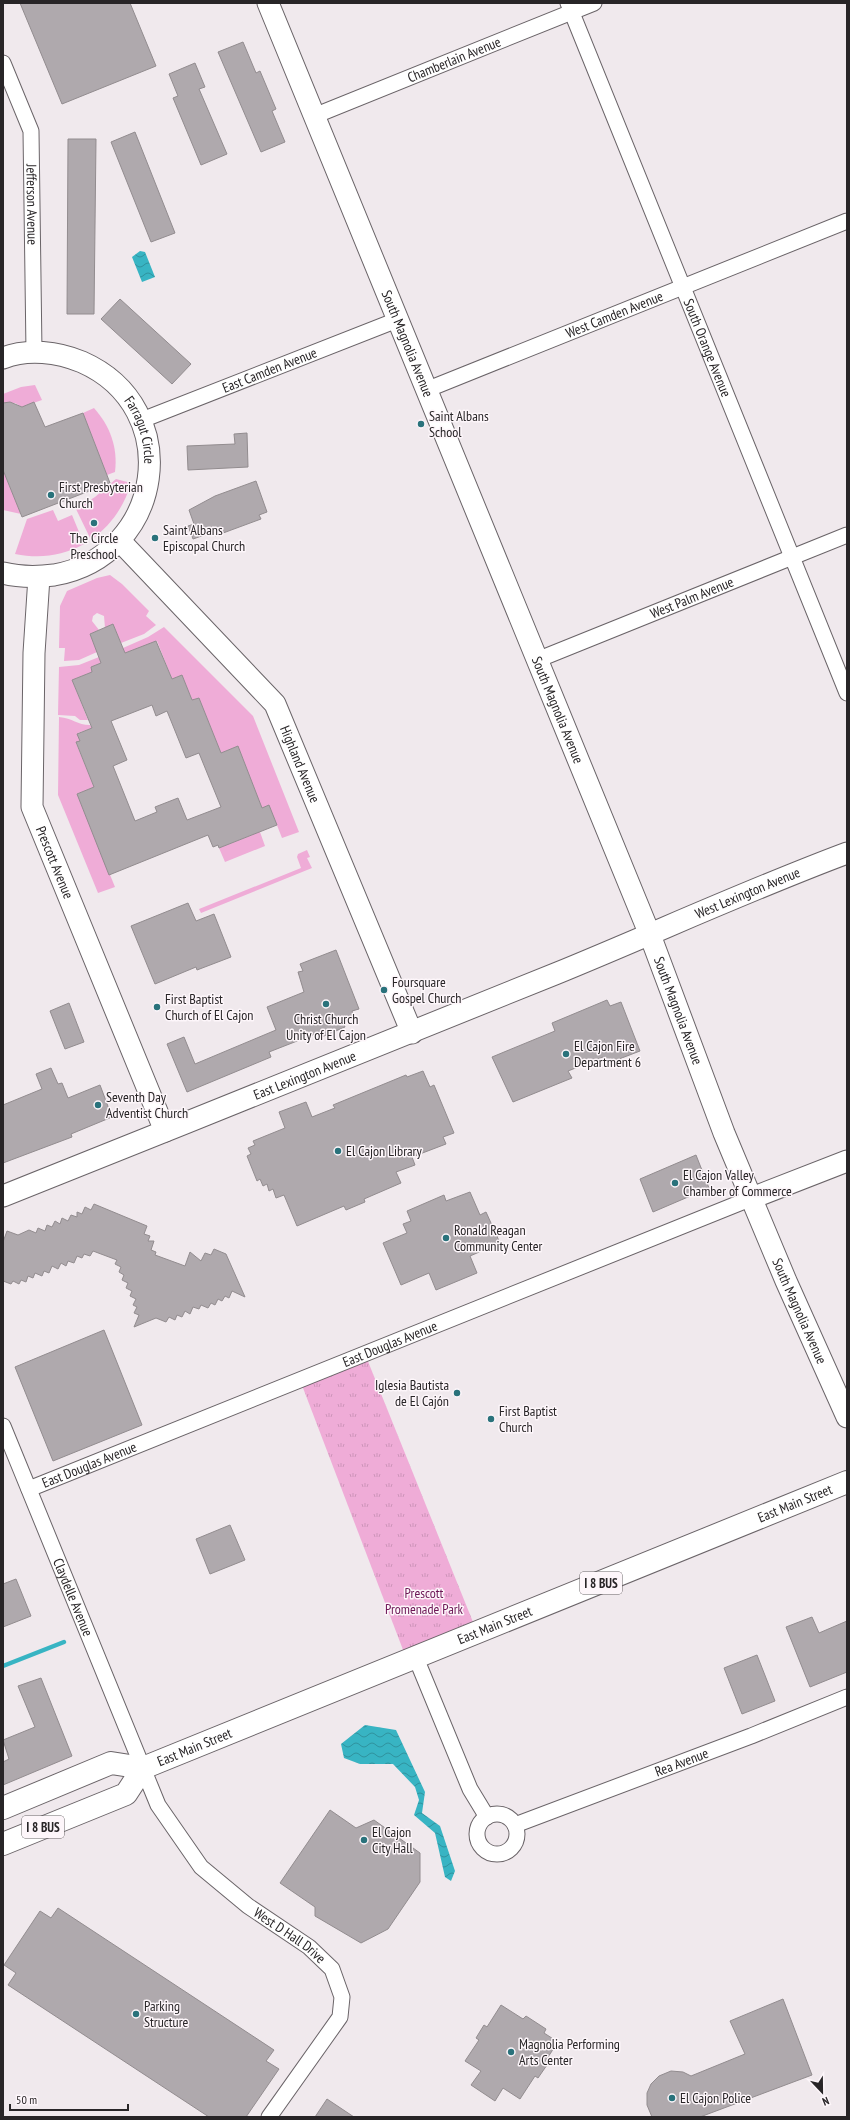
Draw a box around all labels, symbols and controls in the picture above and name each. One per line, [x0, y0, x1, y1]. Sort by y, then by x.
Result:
street label: Chamberlain Avenue [405, 33, 504, 86]
street label: Jefferson Avenue [22, 163, 42, 245]
street label: South Magnolia Avenue [378, 287, 438, 400]
street label: West Camden Avenue [563, 287, 666, 342]
street label: South Orange Avenue [680, 296, 735, 400]
street label: East Camden Avenue [220, 343, 320, 397]
street label: Farragut Circle [120, 392, 158, 464]
place label: Saint Albans School [429, 407, 489, 441]
marker: Saint Albans School [416, 419, 426, 429]
place label: First Presbyterian Church [59, 478, 143, 512]
marker: First Presbyterian Church [46, 490, 56, 500]
marker: The Circle Preschool [89, 518, 99, 528]
place label: Saint Albans Episcopal Church [163, 521, 245, 555]
place label: The Circle Preschool [70, 529, 118, 563]
marker: Saint Albans Episcopal Church [150, 533, 160, 543]
street label: West Palm Avenue [648, 573, 736, 622]
street label: South Magnolia Avenue [528, 654, 588, 766]
street label: Highland Avenue [276, 723, 324, 806]
street label: Prescott Avenue [32, 823, 78, 902]
street label: West Lexington Avenue [692, 863, 803, 923]
street label: South Magnolia Avenue [650, 954, 707, 1067]
place label: Foursquare Gospel Church [392, 973, 461, 1007]
marker: Foursquare Gospel Church [379, 985, 389, 995]
place label: First Baptist Church of El Cajon [165, 990, 253, 1024]
marker: Christ Church Unity of El Cajon [321, 999, 331, 1009]
marker: First Baptist Church of El Cajon [152, 1002, 162, 1012]
place label: Christ Church Unity of El Cajon [286, 1010, 366, 1044]
place label: El Cajon Fire Department 6 [574, 1037, 641, 1071]
street label: East Lexington Avenue [251, 1046, 359, 1104]
marker: El Cajon Fire Department 6 [561, 1049, 571, 1059]
place label: Seventh Day Adventist Church [106, 1088, 188, 1122]
marker: Seventh Day Adventist Church [93, 1100, 103, 1110]
place label: El Cajon Library [346, 1142, 422, 1160]
marker: El Cajon Library [333, 1146, 343, 1156]
place label: El Cajon Valley Chamber of Commerce [683, 1166, 792, 1200]
marker: El Cajon Valley Chamber of Commerce [670, 1178, 680, 1188]
place label: Ronald Reagan Community Center [454, 1221, 543, 1255]
marker: Ronald Reagan Community Center [441, 1233, 451, 1243]
street label: South Magnolia Avenue [768, 1255, 831, 1367]
street label: East Douglas Avenue [340, 1317, 440, 1371]
place label: Iglesia Bautista de El Cajón [375, 1376, 449, 1410]
marker: Iglesia Bautista de El Cajón [452, 1388, 462, 1398]
place label: First Baptist Church [499, 1402, 557, 1436]
marker: First Baptist Church [486, 1414, 496, 1424]
street label: East Douglas Avenue [39, 1438, 139, 1492]
street label: East Main Street [755, 1480, 835, 1526]
street label: Claydelle Avenue [49, 1556, 97, 1639]
road number: I 8 BUS [580, 1572, 622, 1594]
park label: Prescott Promenade Park [385, 1584, 464, 1618]
street label: East Main Street [455, 1602, 535, 1648]
street label: East Main Street [155, 1724, 235, 1770]
street label: Rea Avenue [652, 1744, 711, 1780]
road number: I 8 BUS [22, 1816, 64, 1838]
place label: El Cajon City Hall [372, 1823, 413, 1857]
marker: El Cajon City Hall [359, 1835, 369, 1845]
street label: West D Hall Drive [250, 1903, 330, 1967]
place label: Parking Structure [144, 1997, 188, 2031]
marker: Parking Structure [131, 2009, 141, 2019]
place label: Magnolia Performing Arts Center [519, 2035, 620, 2069]
marker: Magnolia Performing Arts Center [506, 2047, 516, 2057]
north arrow [802, 2072, 842, 2112]
scale bar [10, 2086, 128, 2112]
place label: El Cajon Police [680, 2089, 751, 2107]
text: 50 m [16, 2092, 37, 2107]
marker: El Cajon Police [667, 2093, 677, 2103]
text: N [820, 2094, 831, 2109]

